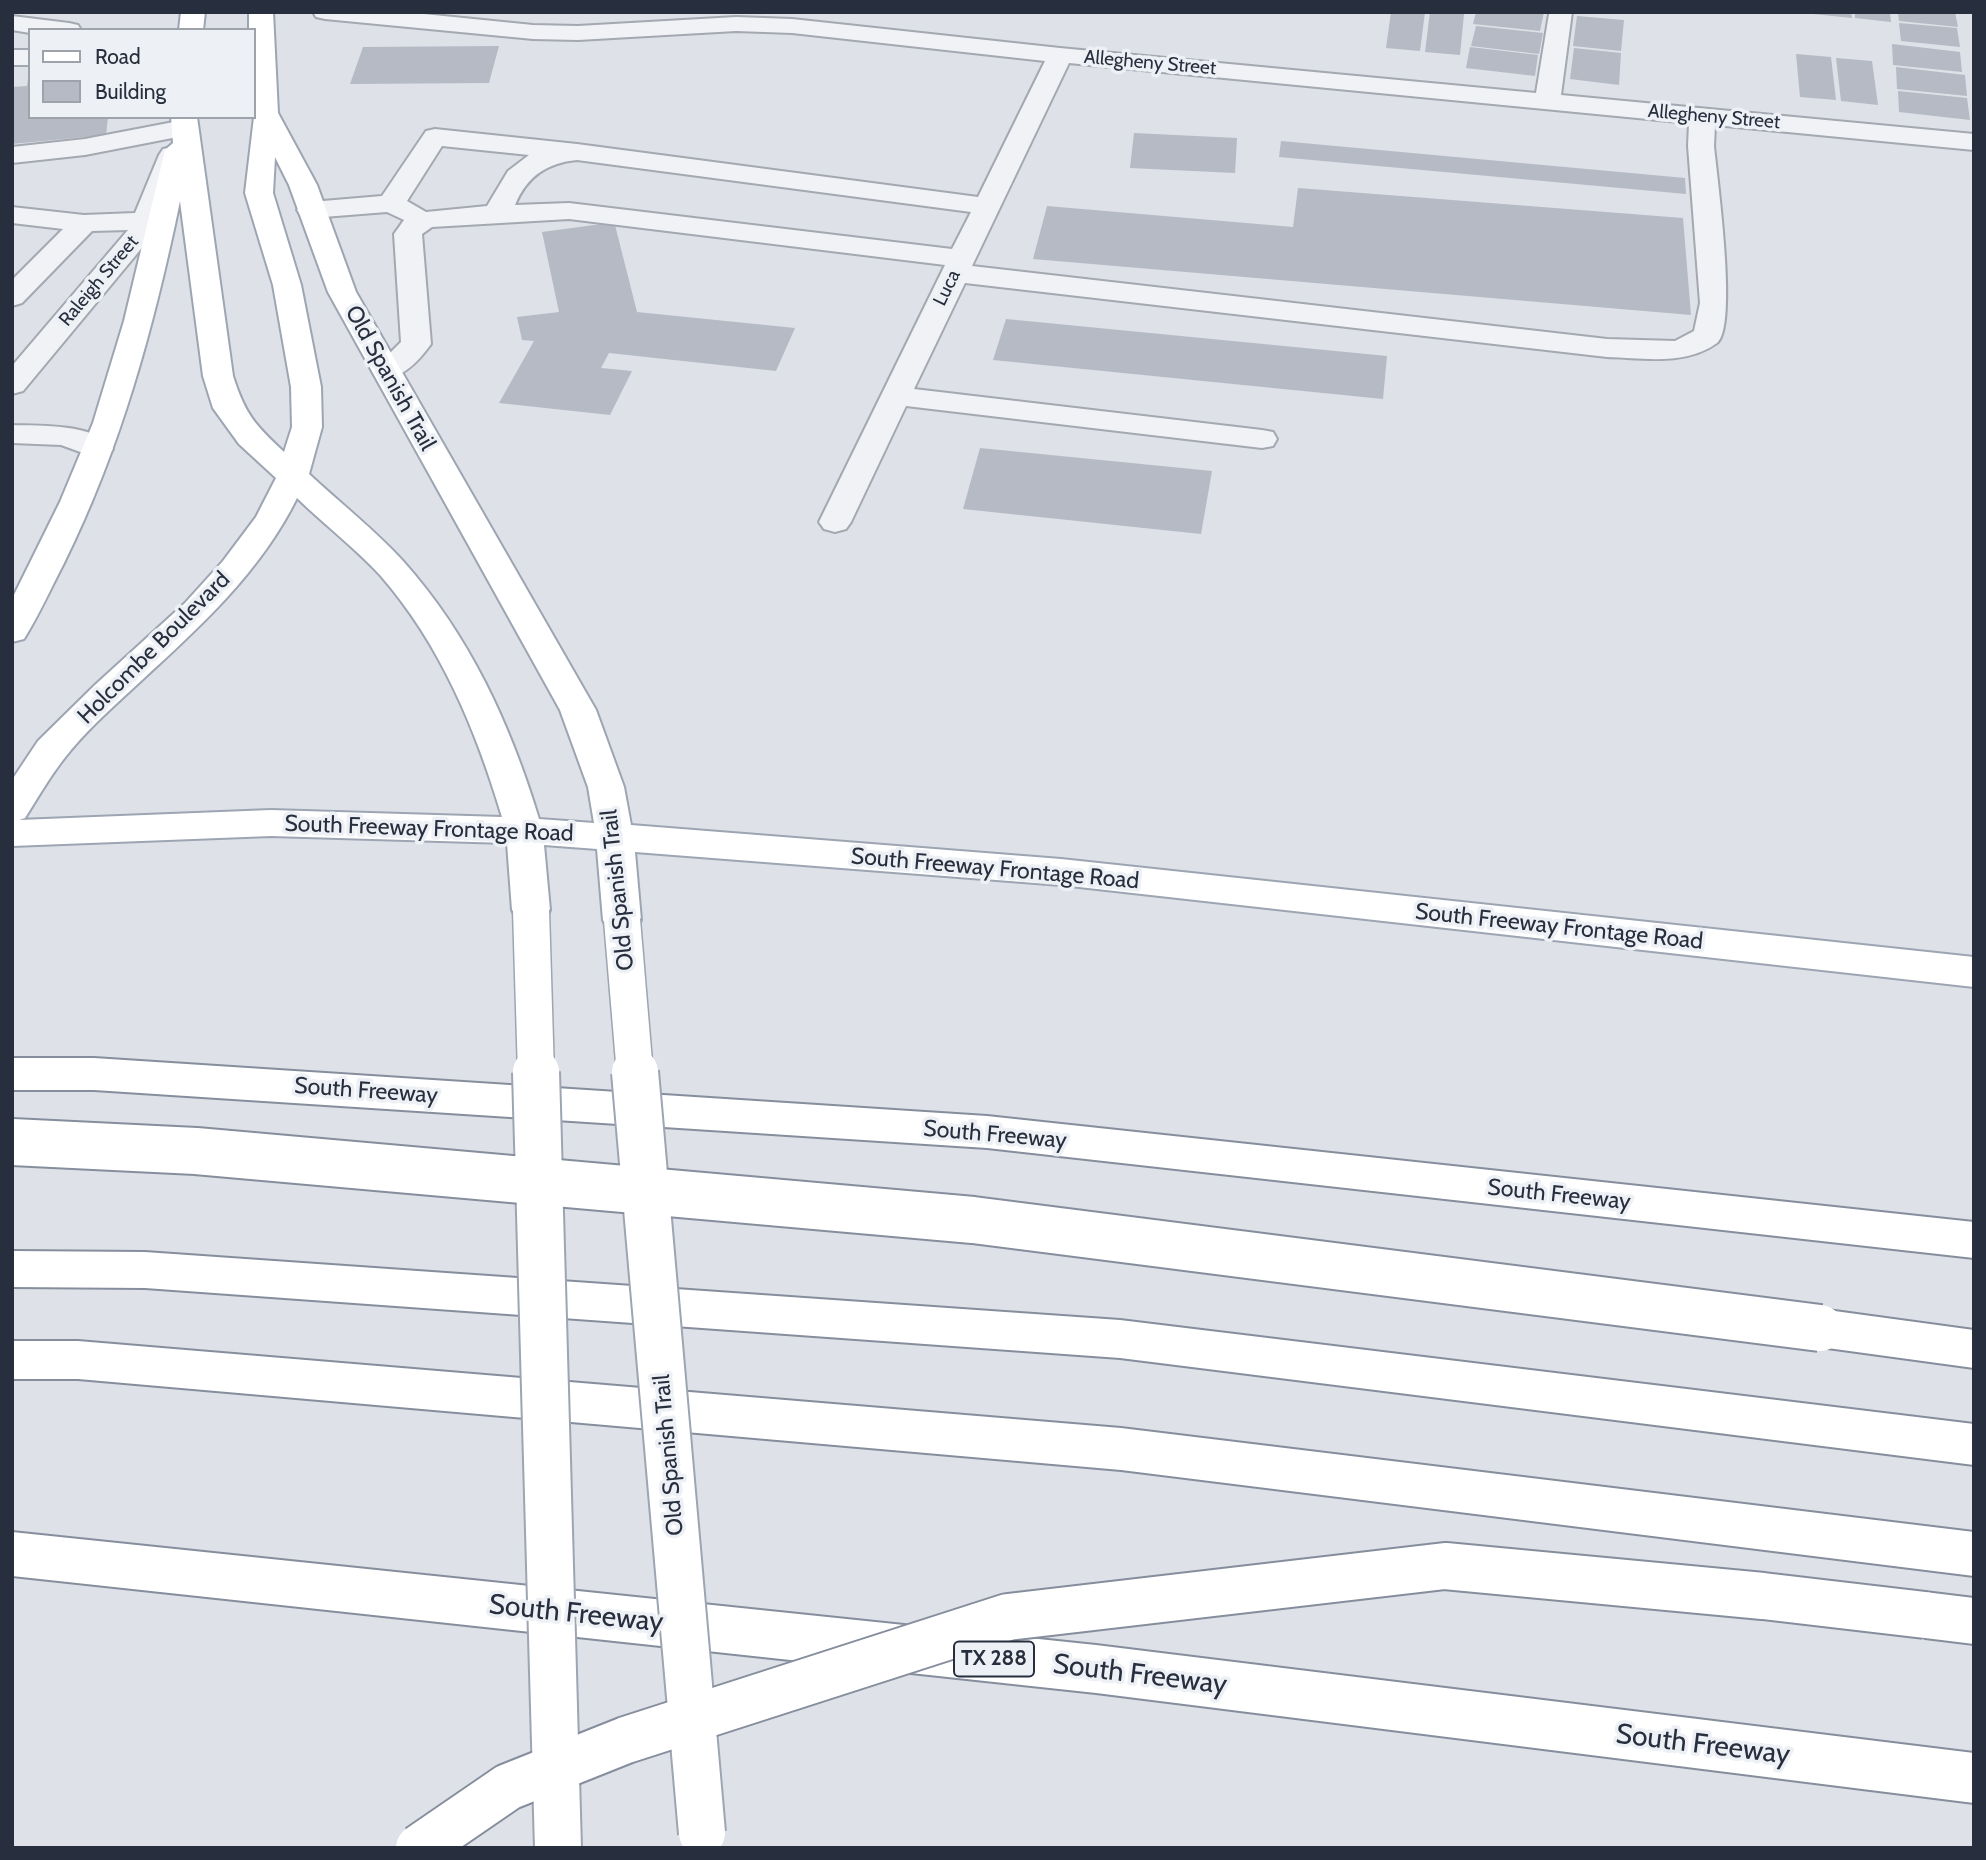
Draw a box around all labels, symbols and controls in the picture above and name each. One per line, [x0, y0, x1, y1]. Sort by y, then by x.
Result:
legend [28, 28, 256, 119]
text: Road [95, 44, 141, 69]
street label: Allegheny Street [1083, 46, 1217, 80]
text: Building [95, 79, 166, 104]
street label: Allegheny Street [1647, 100, 1781, 134]
street label: Raleigh Street [54, 231, 144, 331]
street label: Luca [929, 266, 965, 310]
street label: Old Spanish Trail [339, 301, 441, 455]
street label: Holcombe Boulevard [72, 566, 236, 730]
street label: Old Spanish Trail [596, 808, 640, 972]
street label: South Freeway Frontage Road [284, 810, 574, 848]
street label: South Freeway Frontage Road [850, 843, 1140, 895]
street label: South Freeway Frontage Road [1414, 898, 1704, 956]
street label: South Freeway [293, 1072, 439, 1110]
street label: South Freeway [922, 1115, 1068, 1155]
street label: South Freeway [1486, 1174, 1632, 1216]
street label: Old Spanish Trail [648, 1373, 690, 1537]
street label: South Freeway [487, 1588, 665, 1640]
road number: TX 288 [954, 1642, 1034, 1676]
street label: South Freeway [1051, 1648, 1229, 1702]
street label: South Freeway [1614, 1718, 1792, 1772]

